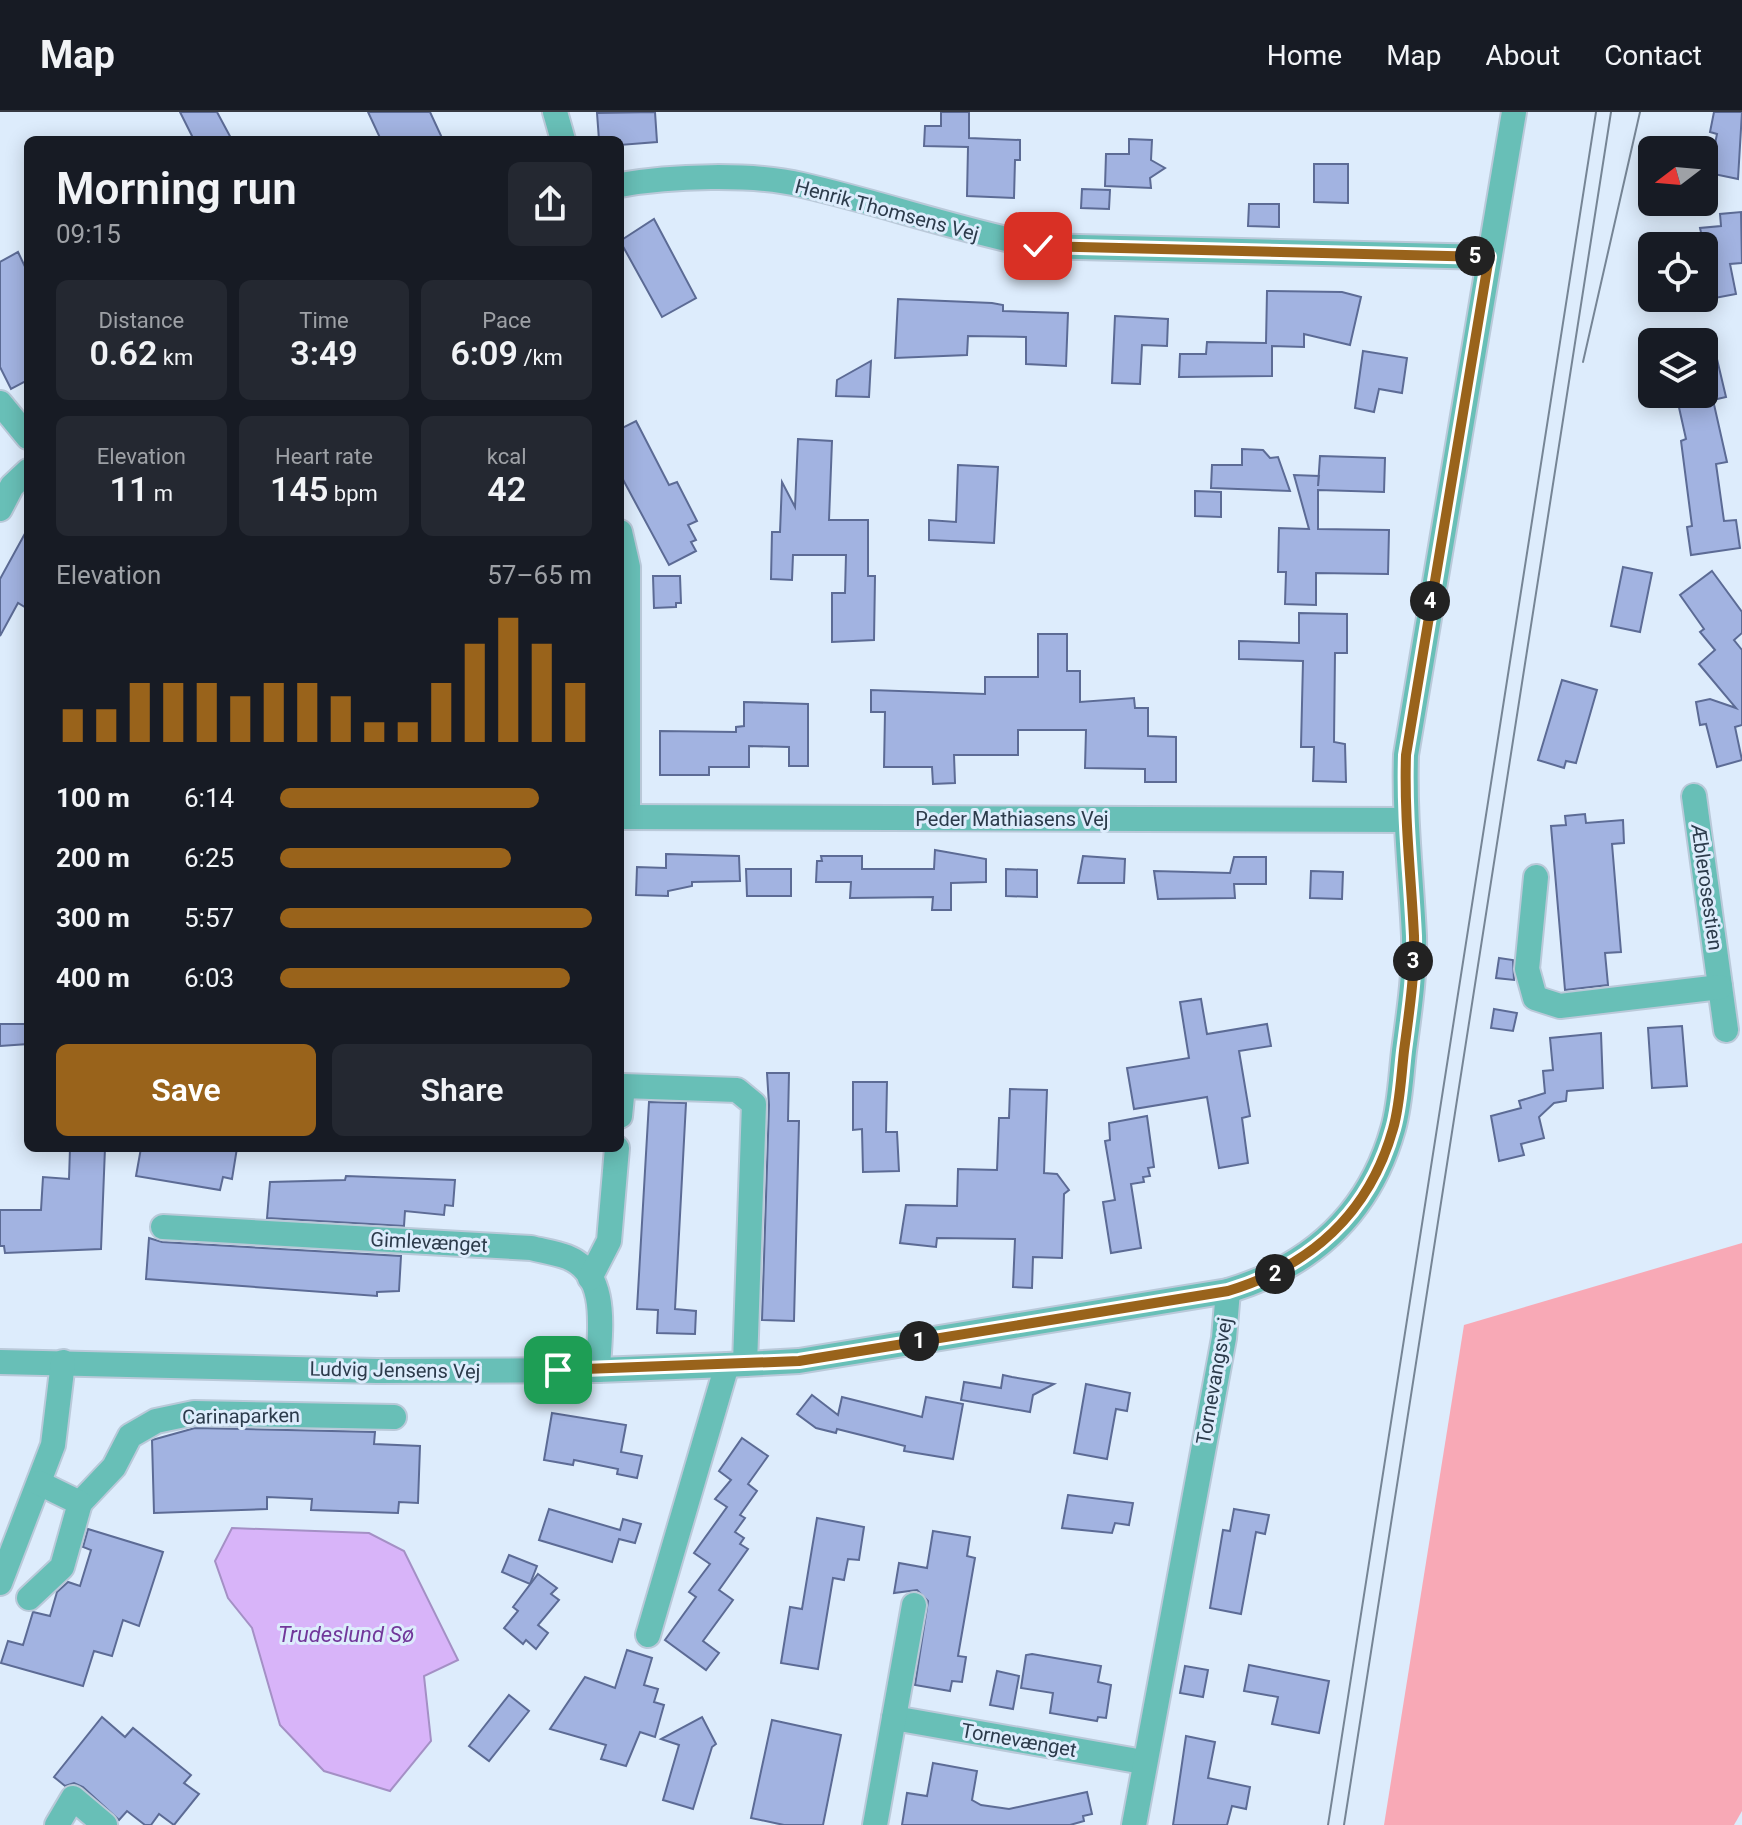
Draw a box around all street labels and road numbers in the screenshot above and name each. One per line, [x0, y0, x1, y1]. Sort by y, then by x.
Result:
street label: Henrik Thomsens Vej [793, 174, 981, 246]
street label: Peder Mathiasens Vej [915, 807, 1109, 831]
street label: Æblerosestien [1686, 821, 1728, 952]
street label: Gimlevænget [370, 1227, 488, 1257]
street label: Tornevangsvej [1191, 1316, 1237, 1446]
street label: Ludvig Jensens Vej [309, 1357, 481, 1383]
street label: Carinaparken [182, 1403, 300, 1429]
street label: Tornevænget [959, 1718, 1079, 1762]

